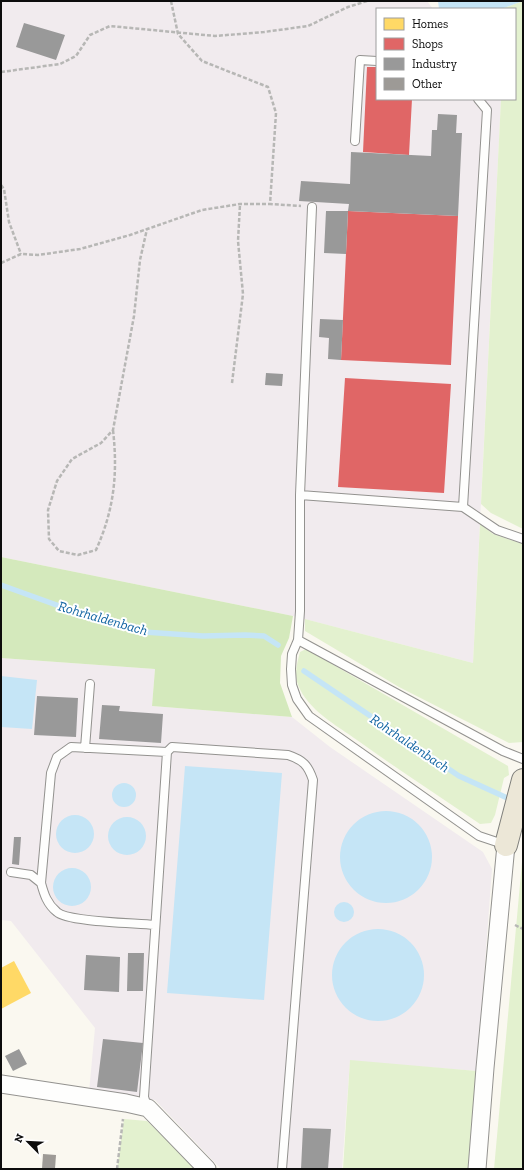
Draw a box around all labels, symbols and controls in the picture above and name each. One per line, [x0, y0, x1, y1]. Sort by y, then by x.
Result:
legend [376, 8, 516, 100]
text: Homes [412, 17, 448, 31]
text: Shops [412, 37, 443, 51]
text: Industry [412, 57, 458, 71]
text: Other [412, 77, 443, 91]
water label: Rohrhaldenbach [56, 598, 150, 639]
water label: Rohrhaldenbach [367, 711, 453, 776]
north arrow [8, 1122, 48, 1162]
text: N [12, 1131, 27, 1145]

